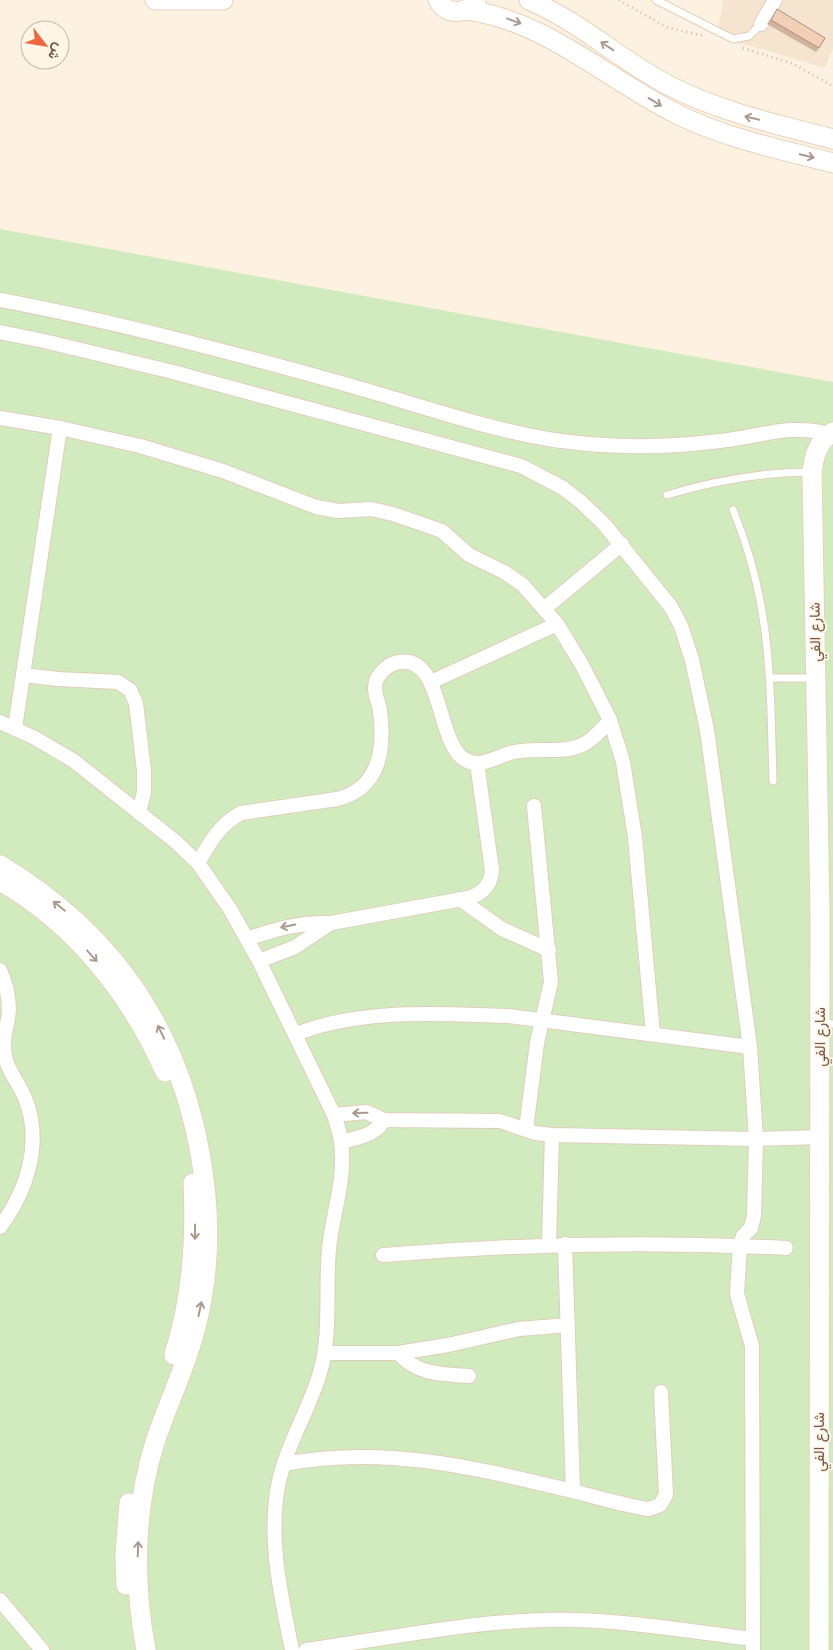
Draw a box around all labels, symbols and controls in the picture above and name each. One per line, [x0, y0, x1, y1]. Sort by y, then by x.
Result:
one-way arrow [506, 17, 521, 26]
north arrow [20, 20, 70, 70]
text: ش [43, 39, 69, 64]
one-way arrow [601, 41, 615, 51]
one-way arrow [647, 97, 661, 107]
one-way arrow [744, 113, 760, 122]
one-way arrow [798, 152, 814, 161]
street label: شارع الفي [803, 602, 829, 662]
one-way arrow [53, 901, 66, 912]
one-way arrow [281, 922, 297, 931]
one-way arrow [86, 950, 98, 963]
street label: شارع الفي [809, 1007, 833, 1067]
one-way arrow [156, 1024, 166, 1039]
one-way arrow [352, 1108, 368, 1118]
one-way arrow [190, 1224, 200, 1240]
one-way arrow [196, 1301, 205, 1317]
street label: شارع الفي [808, 1412, 832, 1472]
one-way arrow [134, 1542, 143, 1558]

